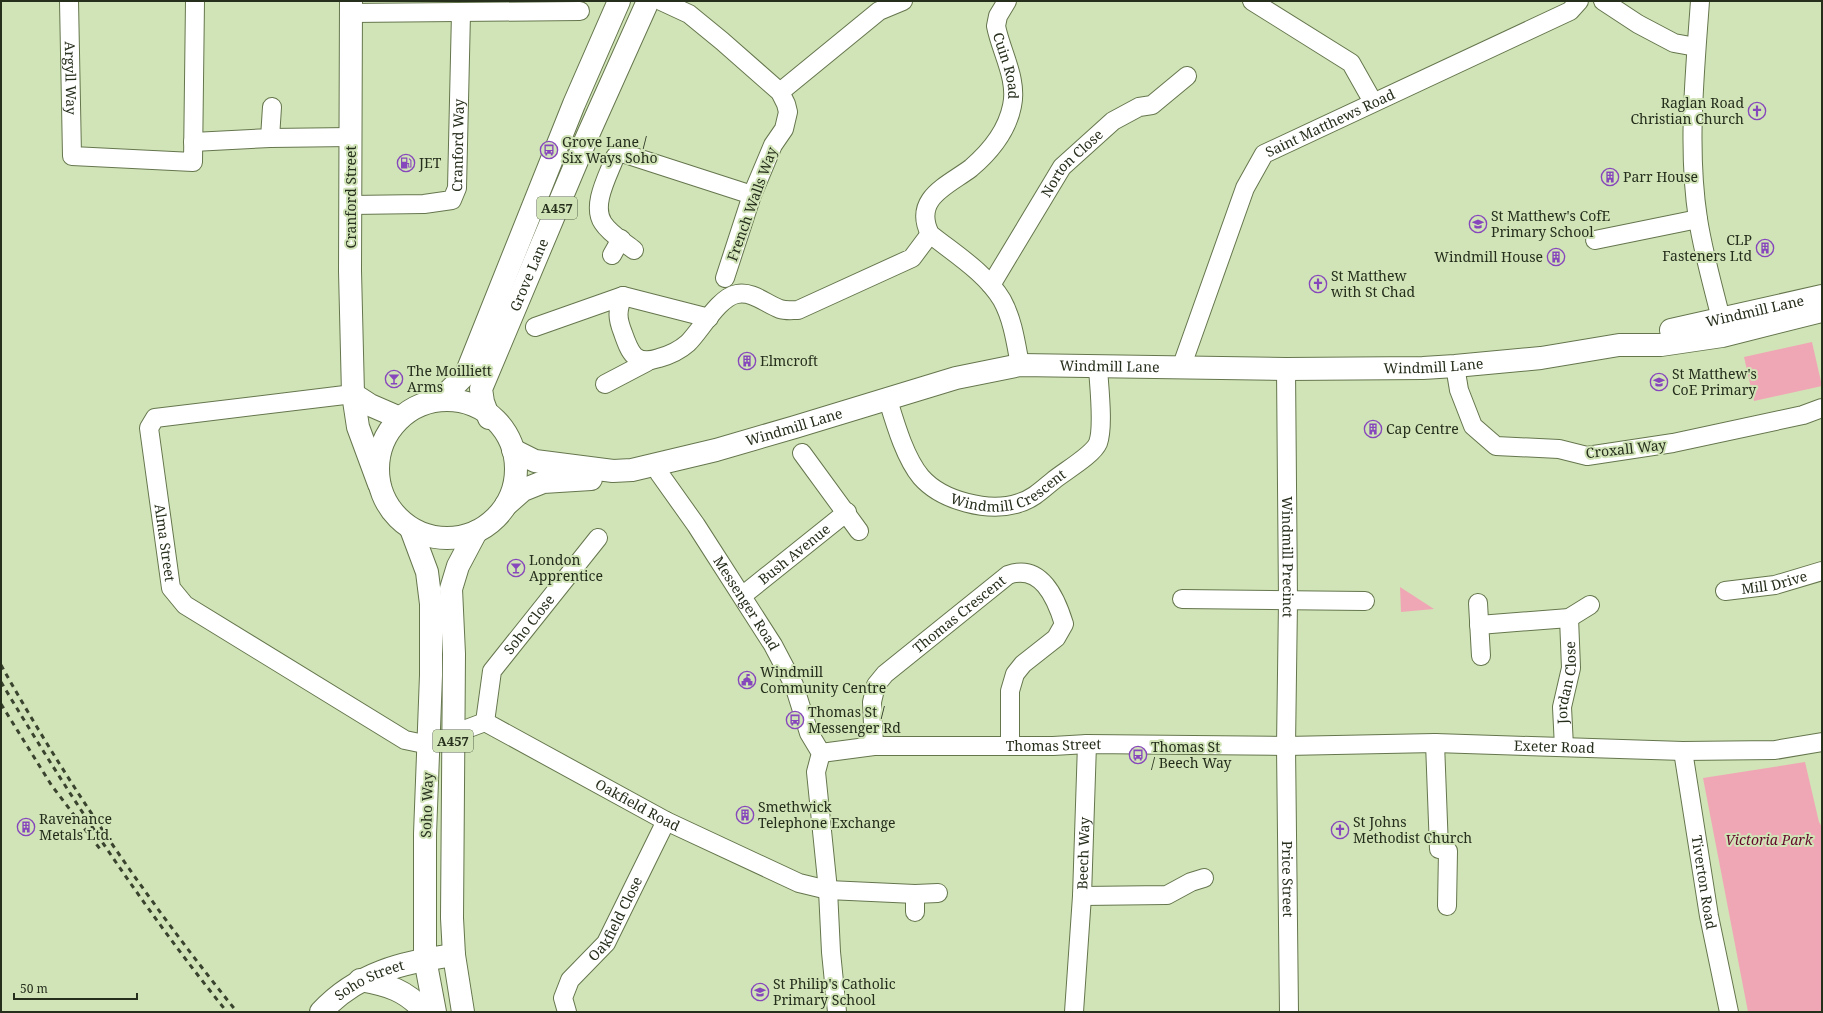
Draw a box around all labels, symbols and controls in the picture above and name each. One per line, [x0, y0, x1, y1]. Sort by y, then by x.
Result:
street label: Cuin Road [989, 30, 1023, 100]
street label: Argyll Way [61, 41, 81, 115]
street label: Saint Matthews Road [1262, 84, 1398, 161]
place label: Raglan Road Christian Church [1630, 93, 1744, 128]
street label: Cranford Way [447, 98, 468, 192]
church icon: Raglan Road Christian Church [1747, 101, 1767, 121]
street label: Norton Close [1036, 125, 1107, 200]
place label: Grove Lane / Six Ways Soho [562, 132, 658, 167]
bus stop icon: Grove Lane / Six Ways Soho [539, 140, 559, 160]
street label: French Walls Way [722, 144, 781, 264]
street label: Cranford Street [341, 145, 360, 248]
fuel station icon: JET [396, 153, 416, 173]
place label: JET [418, 153, 442, 172]
building icon: Parr House [1600, 167, 1620, 187]
place label: Parr House [1623, 167, 1698, 186]
road number: A457 [537, 197, 577, 219]
place label: St Matthew's CofE Primary School [1491, 206, 1610, 241]
school or university icon: St Matthew's CofE Primary School [1468, 214, 1488, 234]
place label: CLP Fasteners Ltd [1662, 230, 1752, 265]
street label: Grove Lane [505, 236, 552, 314]
building icon: CLP Fasteners Ltd [1755, 238, 1775, 258]
place label: Windmill House [1434, 247, 1543, 266]
building icon: Windmill House [1546, 247, 1566, 267]
place label: St Matthew with St Chad [1331, 266, 1416, 301]
church icon: St Matthew with St Chad [1308, 274, 1328, 294]
street label: Windmill Lane [1704, 290, 1806, 331]
building icon: Elmcroft [737, 351, 757, 371]
place label: Elmcroft [760, 351, 818, 370]
street label: Windmill Lane [1383, 353, 1484, 377]
street label: Windmill Lane [1059, 356, 1160, 376]
place label: The Moilliett Arms [407, 361, 492, 396]
place label: St Matthew's CoE Primary [1672, 364, 1757, 399]
bar icon: The Moilliett Arms [384, 369, 404, 389]
school or university icon: St Matthew's CoE Primary [1649, 372, 1669, 392]
street label: Windmill Lane [743, 403, 845, 450]
building icon: Cap Centre [1363, 419, 1383, 439]
place label: Cap Centre [1386, 419, 1459, 438]
street label: Croxall Way [1585, 435, 1667, 462]
street label: Windmill Crescent [948, 464, 1069, 516]
street label: Windmill Precinct [1278, 496, 1298, 618]
street label: Alma Street [151, 503, 180, 583]
street label: Bush Avenue [754, 519, 834, 588]
place label: London Apprentice [529, 550, 603, 585]
street label: Messenger Road [709, 552, 784, 654]
bar icon: London Apprentice [506, 558, 526, 578]
street label: Mill Drive [1740, 566, 1809, 598]
street label: Thomas Crescent [909, 571, 1009, 657]
street label: Soho Close [499, 590, 558, 658]
street label: Jordan Close [1552, 641, 1580, 725]
place label: Windmill Community Centre [760, 662, 886, 697]
public building icon: Windmill Community Centre [737, 670, 757, 690]
place label: Thomas St / Messenger Rd [808, 702, 901, 737]
bus stop icon: Thomas St / Messenger Rd [785, 710, 805, 730]
road number: A457 [433, 730, 473, 752]
street label: Thomas Street [1006, 734, 1102, 755]
street label: Exeter Road [1514, 736, 1595, 757]
place label: Thomas St / Beech Way [1151, 737, 1232, 772]
bus stop icon: Thomas St / Beech Way [1128, 745, 1148, 765]
street label: Soho Way [416, 772, 437, 838]
street label: Oakfield Road [592, 774, 684, 835]
place label: Smethwick Telephone Exchange [758, 797, 895, 832]
building icon: Smethwick Telephone Exchange [735, 805, 755, 825]
place label: Ravenance Metals Ltd. [39, 809, 112, 844]
place label: St Johns Methodist Church [1353, 812, 1472, 847]
building icon: Ravenance Metals Ltd. [16, 817, 36, 837]
street label: Beech Way [1072, 817, 1094, 890]
church icon: St Johns Methodist Church [1330, 820, 1350, 840]
park label: Victoria Park [1725, 830, 1814, 849]
street label: Tiverton Road [1687, 834, 1722, 931]
street label: Price Street [1278, 841, 1298, 917]
street label: Oakfield Close [584, 873, 646, 965]
street label: Soho Street [330, 955, 406, 1004]
place label: St Philip's Catholic Primary School [773, 974, 896, 1009]
scale bar [14, 975, 137, 1001]
text: 50 m [20, 980, 48, 997]
school or university icon: St Philip's Catholic Primary School [750, 982, 770, 1002]

